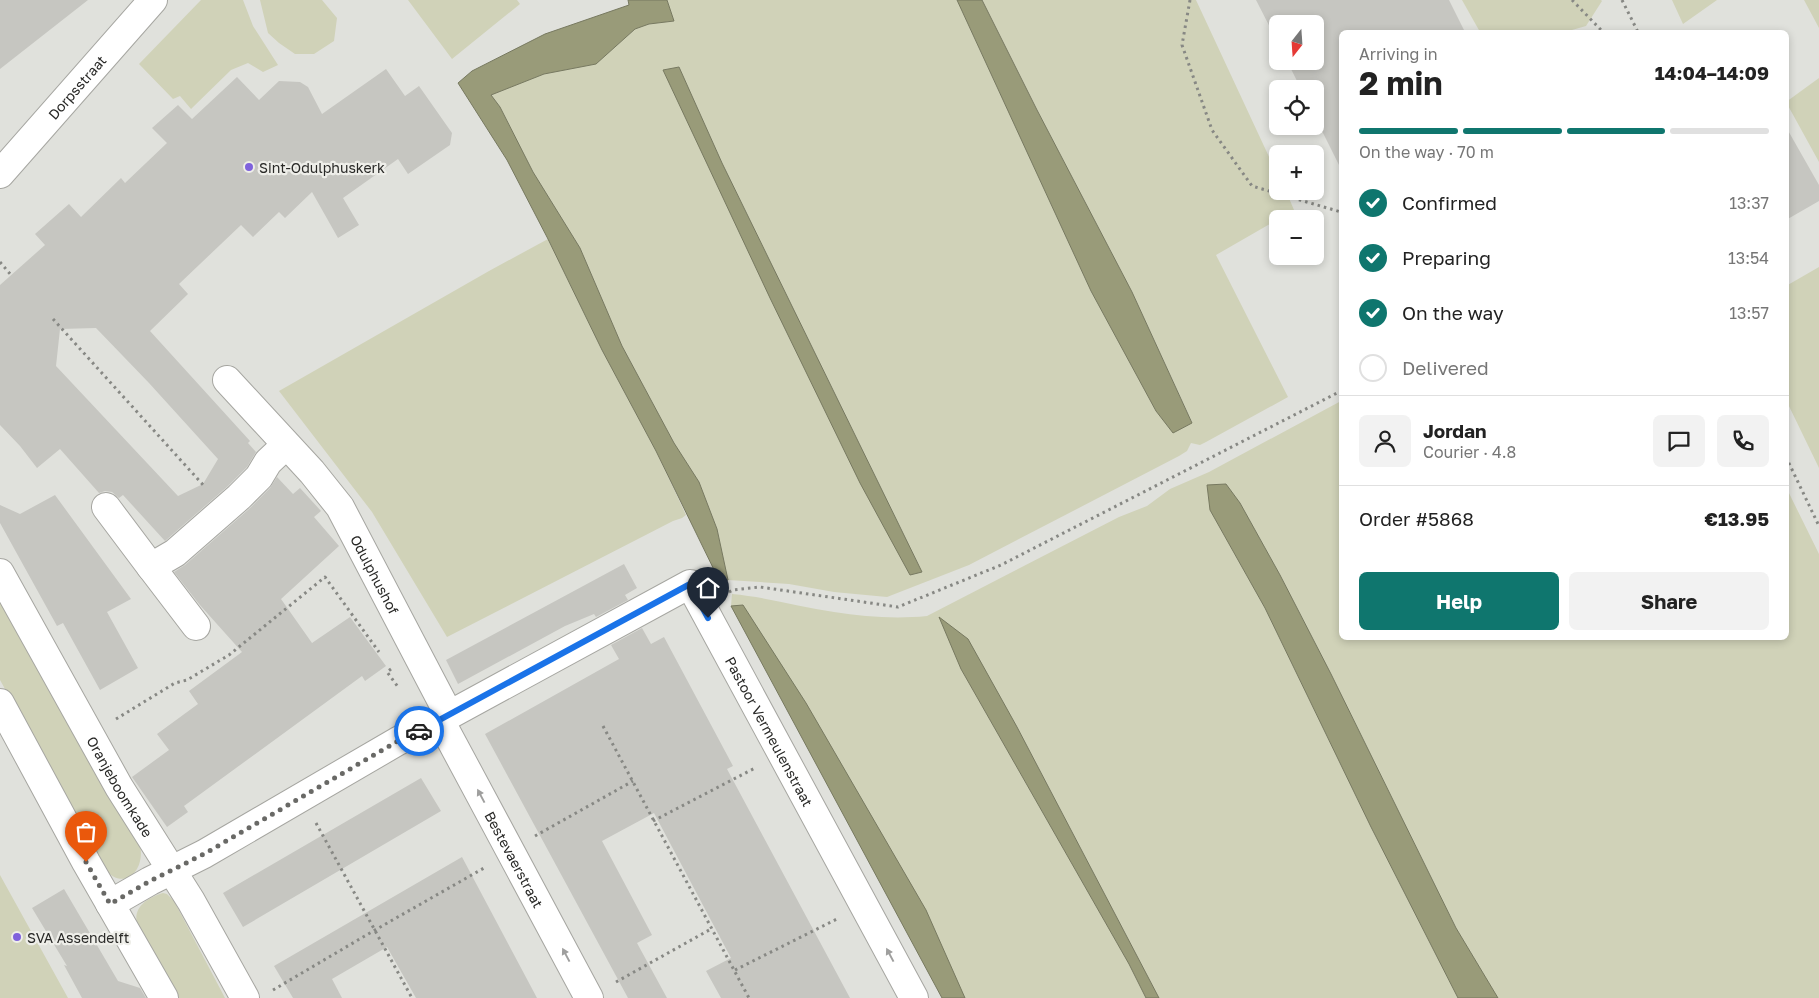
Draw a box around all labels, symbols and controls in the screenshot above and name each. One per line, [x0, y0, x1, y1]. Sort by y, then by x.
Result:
north arrow [1269, 15, 1324, 70]
map controls [1269, 15, 1324, 265]
text: Arriving in [1359, 44, 1438, 64]
street label: Dorpsstraat [44, 51, 109, 122]
text: 14:04–14:09 [1655, 61, 1769, 84]
text: 2 min [1359, 64, 1443, 102]
button: locate [1269, 80, 1324, 135]
text: On the way · 70 m [1359, 142, 1494, 162]
button: + [1269, 145, 1324, 200]
place label: Sint-Odulphuskerk [259, 159, 385, 176]
marker: Sint-Odulphuskerk [243, 161, 255, 173]
icon: check [1359, 189, 1387, 217]
text: Confirmed [1402, 191, 1497, 214]
text: 13:37 [1729, 193, 1769, 213]
button: − [1269, 210, 1324, 265]
icon: check [1359, 244, 1387, 272]
text: Preparing [1402, 246, 1491, 269]
text: 13:54 [1728, 248, 1769, 268]
icon: check [1359, 299, 1387, 327]
text: On the way [1402, 301, 1504, 324]
text: 13:57 [1729, 303, 1769, 323]
text: Delivered [1402, 356, 1489, 379]
button: person [1359, 415, 1411, 467]
button: chat [1653, 415, 1705, 467]
button: phone [1717, 415, 1769, 467]
text: Jordan [1423, 419, 1487, 442]
text: Courier · 4.8 [1423, 442, 1516, 462]
text: Order #5868 [1359, 507, 1474, 530]
text: €13.95 [1704, 507, 1769, 530]
street label: Odulphushof [347, 532, 403, 617]
pin [687, 567, 729, 618]
button: Help [1359, 572, 1559, 630]
button: Share [1569, 572, 1769, 630]
icon: home [694, 574, 722, 602]
street label: Pastoor Vermeulenstraat [722, 653, 817, 809]
courier [394, 706, 444, 756]
icon: car [405, 717, 433, 745]
street label: Oranjeboomkade [84, 733, 157, 840]
one-way arrow [476, 790, 485, 803]
street label: Bestevaerstraat [482, 808, 547, 910]
pin [65, 811, 107, 862]
icon: bag [72, 818, 100, 846]
place label: SVA Assendelft [27, 929, 129, 946]
marker: SVA Assendelft [11, 931, 23, 943]
one-way arrow [561, 948, 570, 962]
one-way arrow [886, 948, 894, 962]

